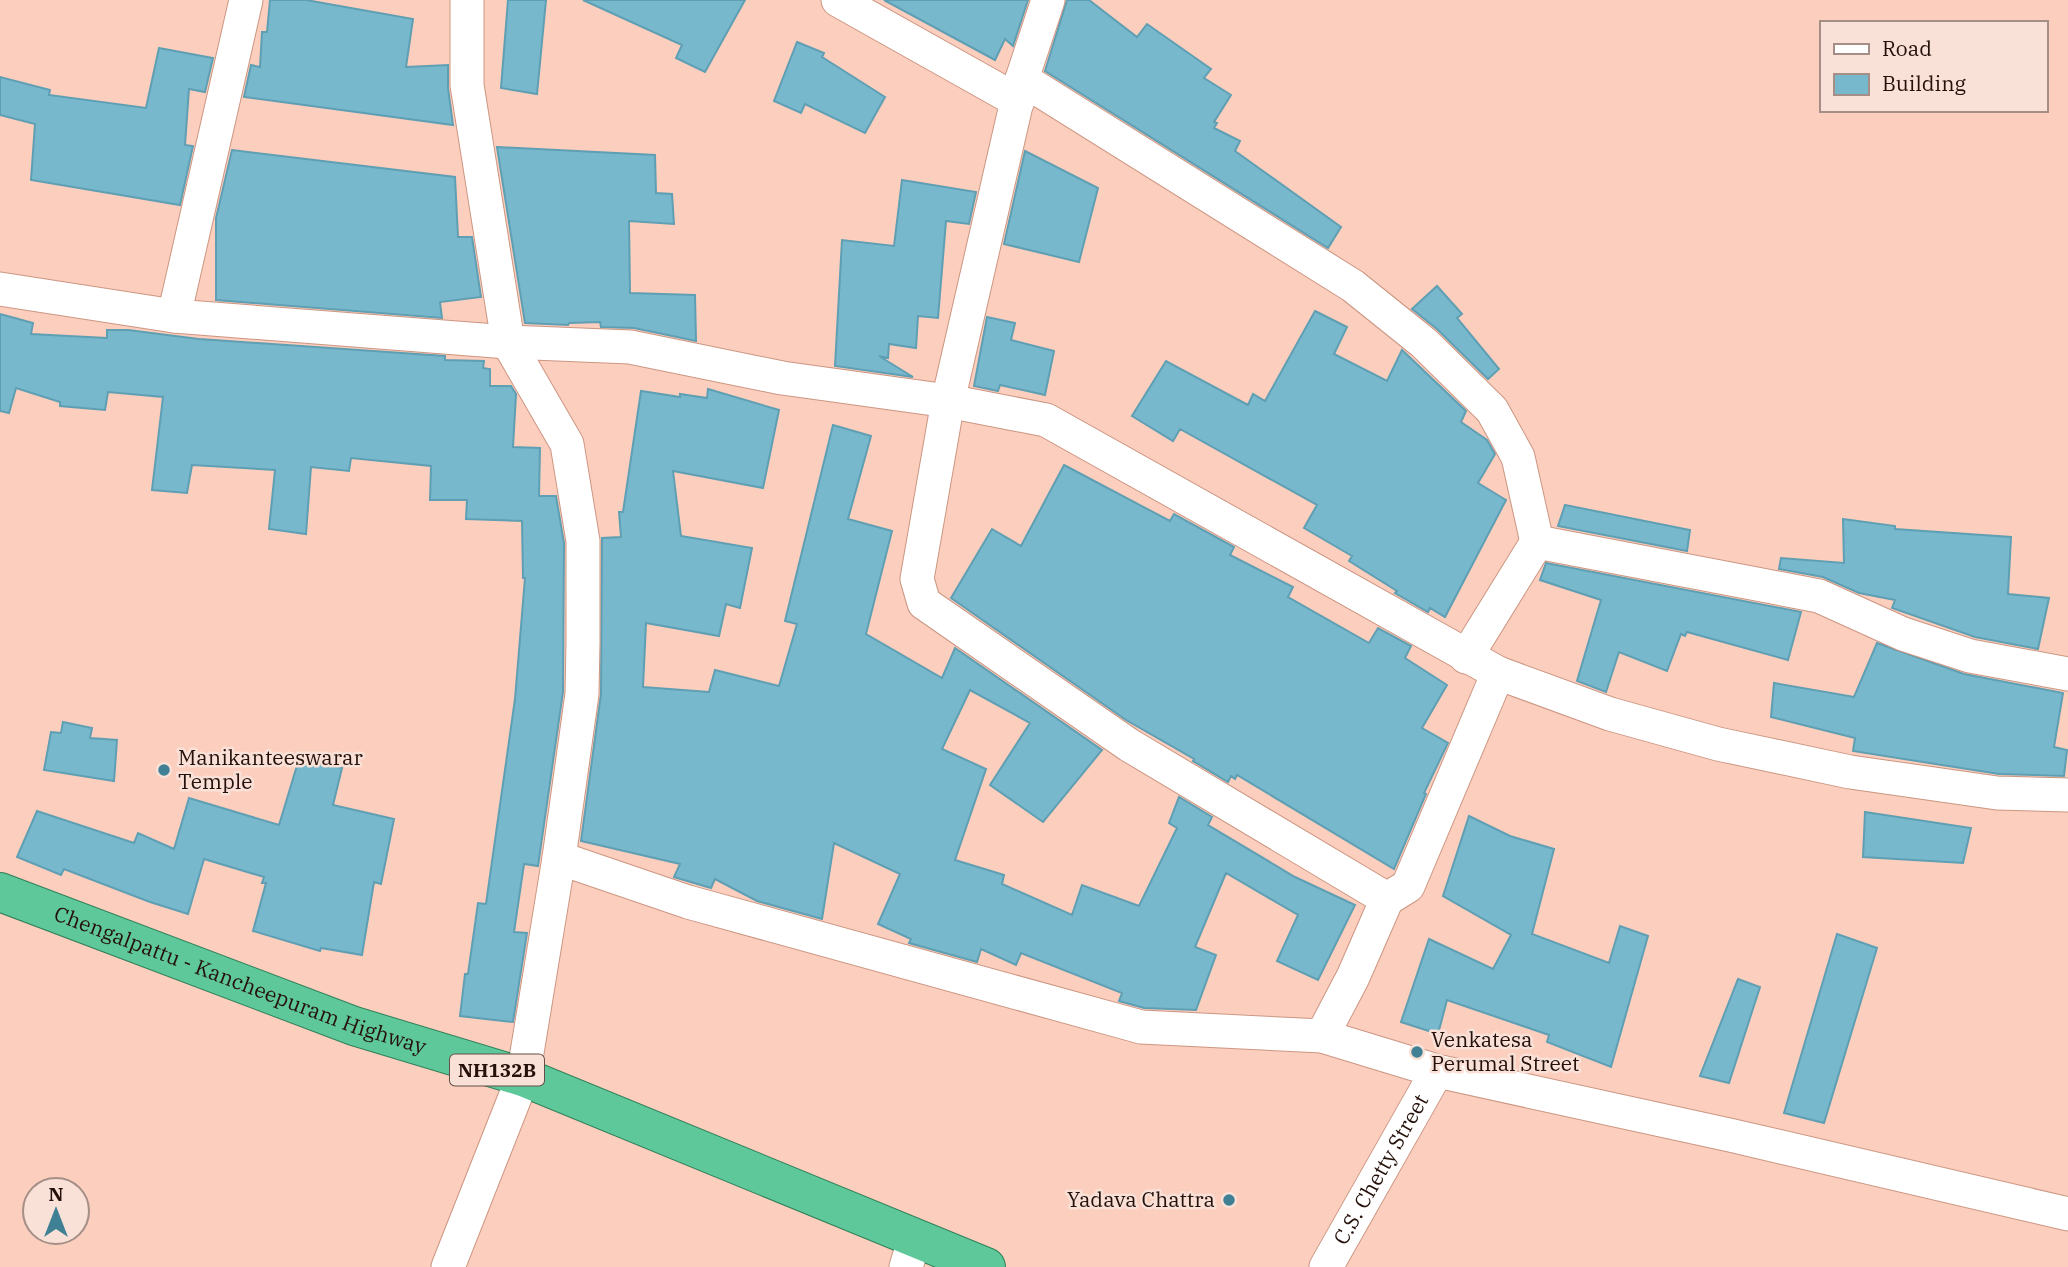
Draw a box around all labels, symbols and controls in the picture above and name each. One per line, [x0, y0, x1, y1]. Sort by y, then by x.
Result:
legend [1820, 21, 2047, 112]
text: Road [1882, 34, 1932, 62]
text: Building [1882, 69, 1967, 97]
place label: Manikanteeswarar Temple [178, 743, 363, 795]
marker: Manikanteeswarar Temple [156, 762, 172, 778]
street label: Chengalpattu - Kancheepuram Highway [50, 899, 430, 1060]
place label: Venkatesa Perumal Street [1431, 1025, 1579, 1077]
marker: Venkatesa Perumal Street [1409, 1044, 1425, 1060]
road number: NH132B [450, 1054, 544, 1086]
street label: C.S. Chetty Street [1326, 1089, 1434, 1250]
north arrow [21, 1176, 91, 1246]
text: N [48, 1182, 64, 1206]
place label: Yadava Chattra [1067, 1185, 1215, 1213]
marker: Yadava Chattra [1221, 1192, 1237, 1208]

